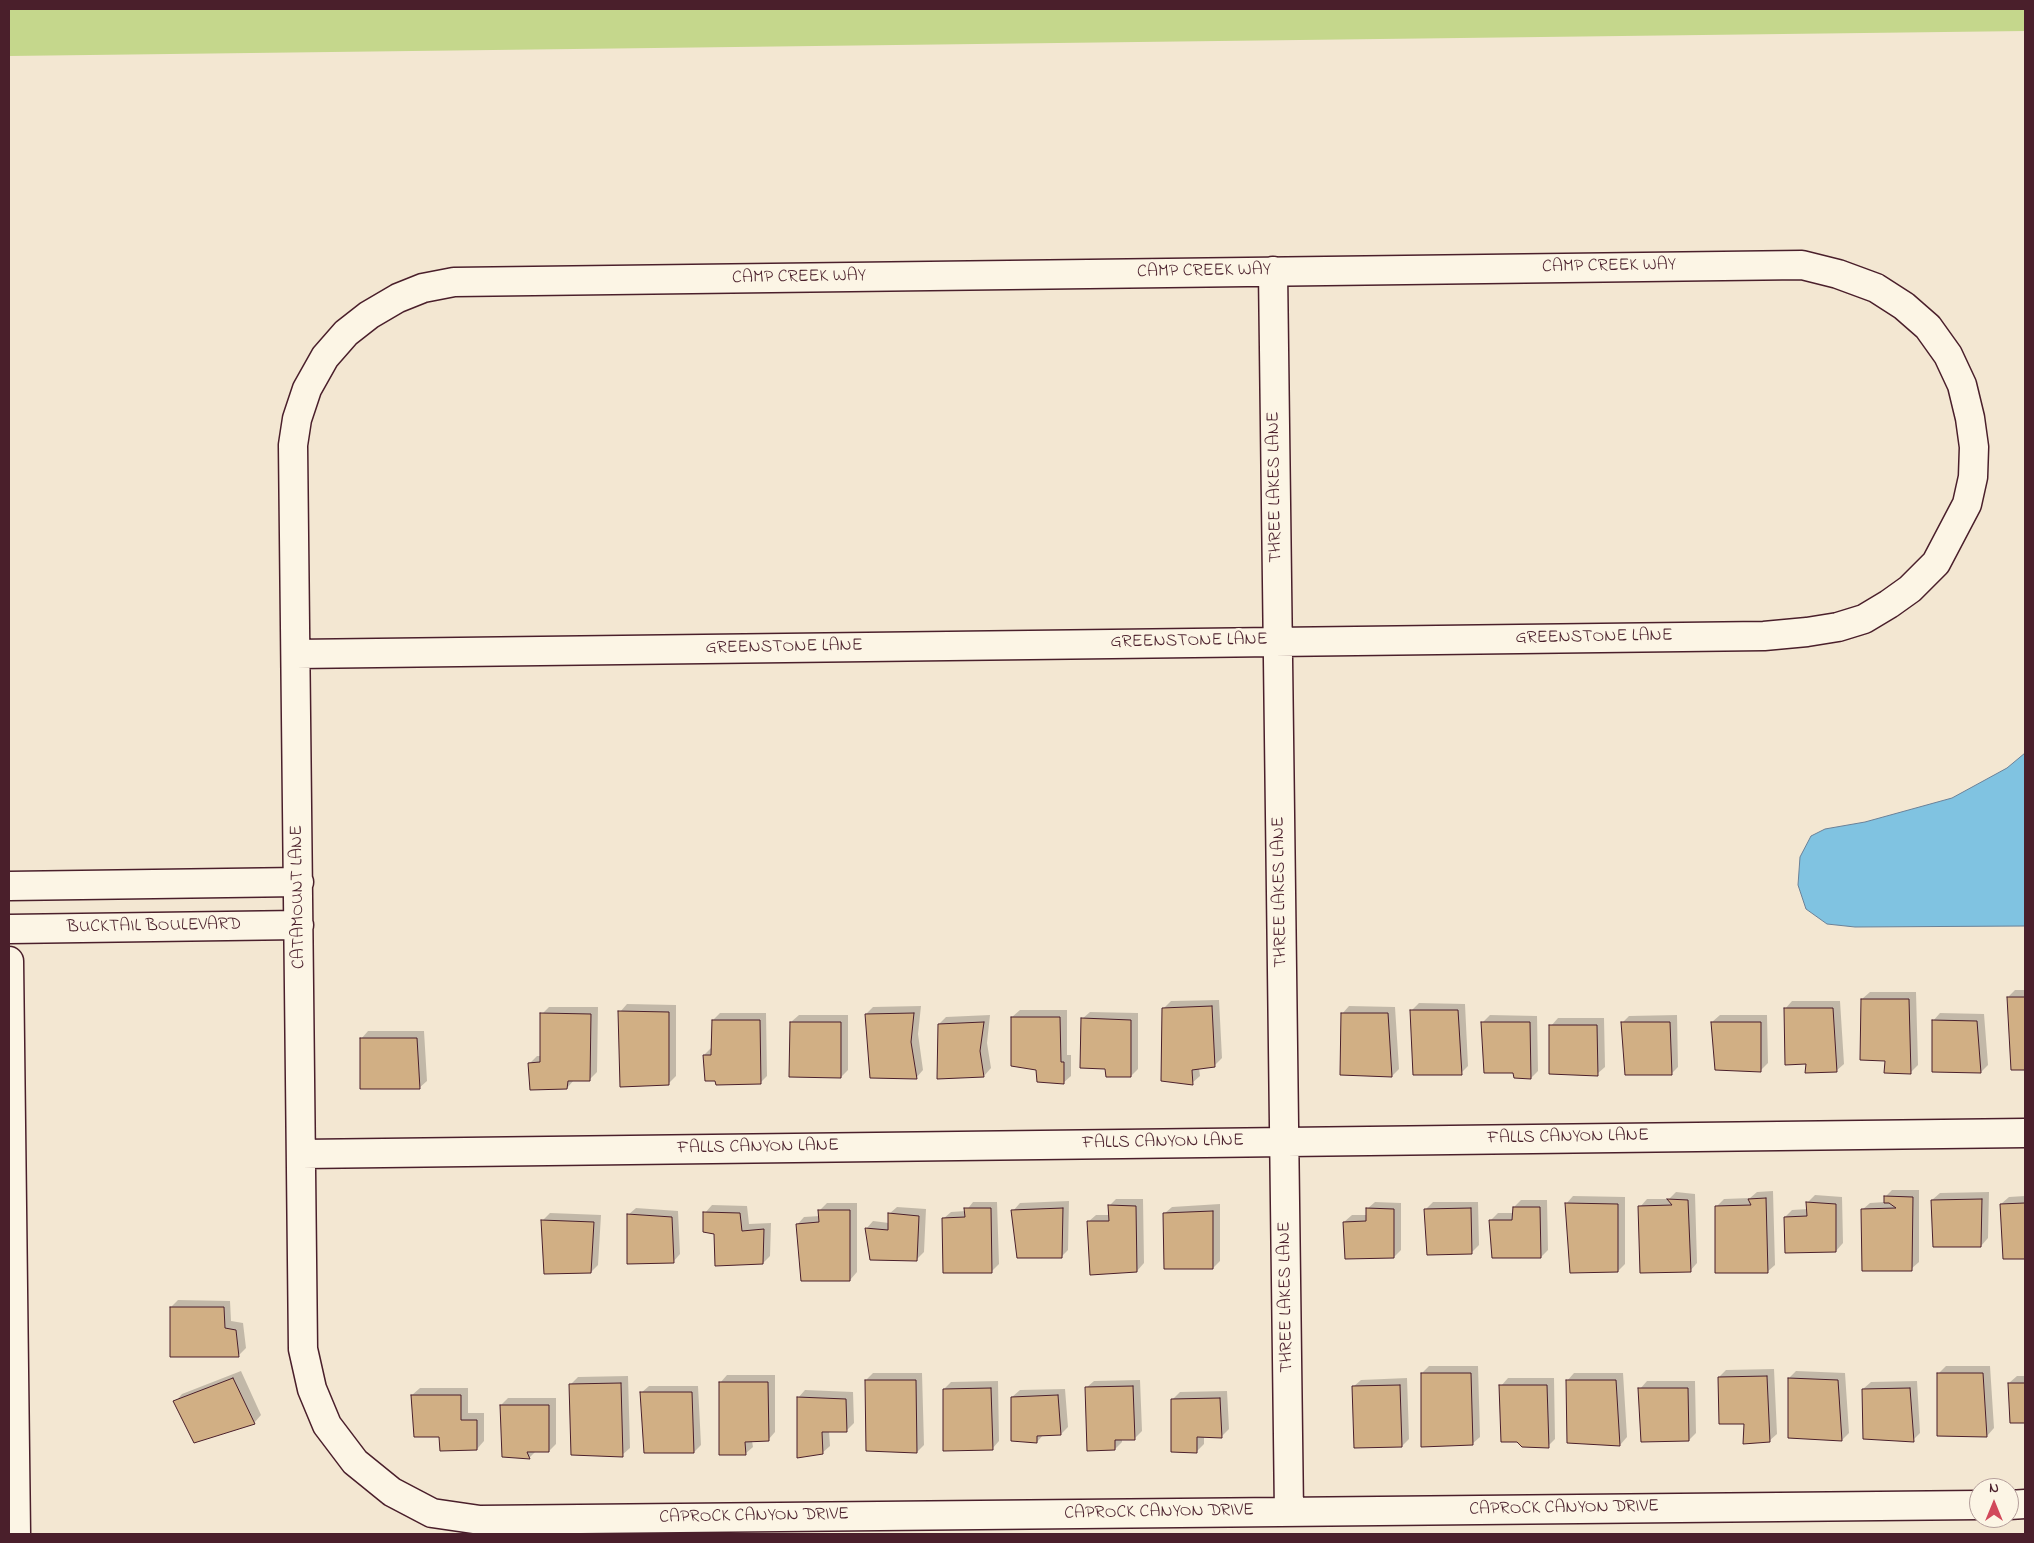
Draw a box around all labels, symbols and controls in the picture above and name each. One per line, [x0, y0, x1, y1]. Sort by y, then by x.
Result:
street label: CAMP CREEK WAY [1542, 255, 1676, 279]
street label: CAMP CREEK WAY [1137, 260, 1271, 284]
street label: CAMP CREEK WAY [732, 266, 866, 290]
street label: THREE LAKES LANE [1264, 411, 1288, 563]
street label: GREENSTONE LANE [1515, 626, 1673, 650]
street label: GREENSTONE LANE [1110, 630, 1268, 654]
street label: GREENSTONE LANE [705, 636, 863, 660]
street label: THREE LAKES LANE [1269, 816, 1293, 968]
street label: CATAMOUNT LANE [287, 825, 311, 969]
street label: BUCKTAIL BOULEVARD [67, 915, 241, 939]
street label: FALLS CANYON LANE [1487, 1126, 1649, 1150]
street label: FALLS CANYON LANE [1082, 1131, 1244, 1155]
street label: FALLS CANYON LANE [677, 1136, 839, 1160]
street label: THREE LAKES LANE [1275, 1221, 1299, 1373]
north arrow [1969, 1478, 2019, 1528]
text: N [1989, 1478, 1999, 1499]
street label: CAPROCK CANYON DRIVE [1469, 1497, 1659, 1521]
street label: CAPROCK CANYON DRIVE [1064, 1501, 1254, 1525]
street label: CAPROCK CANYON DRIVE [659, 1505, 849, 1529]

